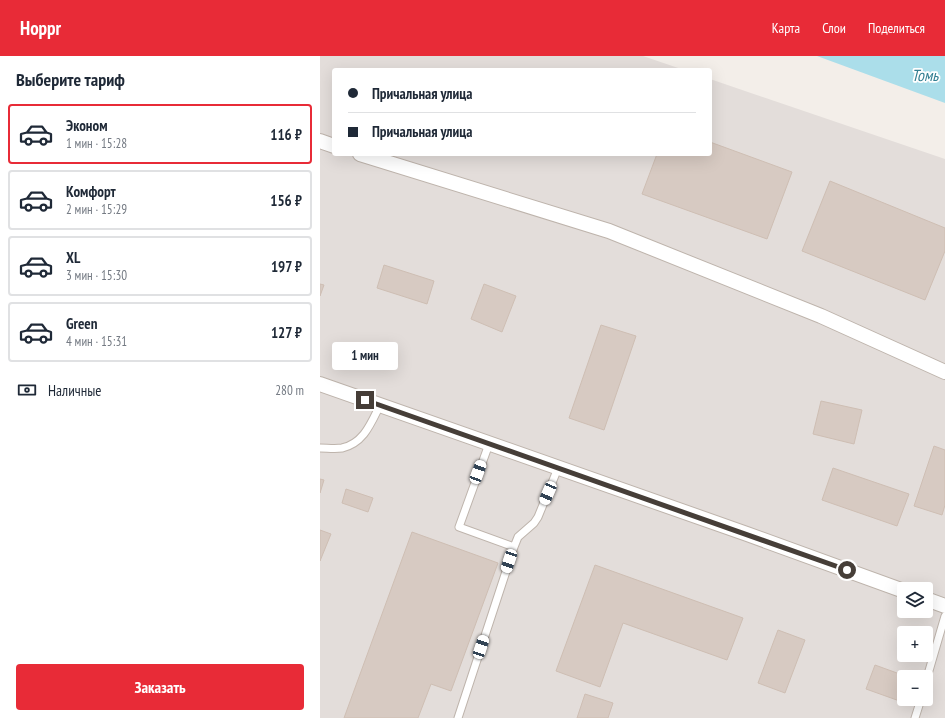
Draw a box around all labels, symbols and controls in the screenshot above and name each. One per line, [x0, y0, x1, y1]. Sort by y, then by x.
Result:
text: Hoppr [20, 16, 61, 40]
text: Карта [772, 19, 800, 37]
text: Слои [822, 19, 846, 37]
text: Поделиться [868, 19, 925, 37]
water label: Томь [912, 65, 939, 85]
text: Выберите тариф [16, 68, 125, 91]
text: Причальная улица [372, 84, 473, 103]
icon: car [18, 116, 54, 152]
text: Эконом [66, 116, 107, 135]
text: Причальная улица [372, 122, 473, 141]
text: 116 ₽ [270, 125, 302, 144]
text: 1 мин · 15:28 [66, 135, 127, 152]
icon: car [18, 182, 54, 218]
text: Комфорт [66, 182, 116, 201]
text: 156 ₽ [270, 191, 302, 210]
text: 2 мин · 15:29 [66, 201, 127, 218]
icon: car [18, 248, 54, 284]
text: XL [66, 248, 80, 267]
text: 197 ₽ [271, 257, 302, 276]
text: 3 мин · 15:30 [66, 267, 127, 284]
icon: car [18, 314, 54, 350]
text: Green [66, 314, 98, 333]
text: 127 ₽ [271, 323, 302, 342]
text: 4 мин · 15:31 [66, 333, 127, 350]
callout: 1 мин [332, 342, 398, 370]
text: 1 мин [351, 347, 379, 364]
icon: cash [16, 379, 38, 401]
text: Наличные [48, 381, 101, 400]
text: 280 m [275, 382, 304, 399]
route end [356, 391, 374, 409]
car [468, 459, 488, 485]
car [538, 480, 558, 506]
car [500, 548, 518, 574]
route start [838, 561, 856, 579]
map controls [897, 582, 933, 706]
button: layers [897, 582, 933, 618]
button: + [897, 626, 933, 662]
car [472, 634, 490, 660]
button: Заказать [16, 664, 304, 710]
button: − [897, 670, 933, 706]

